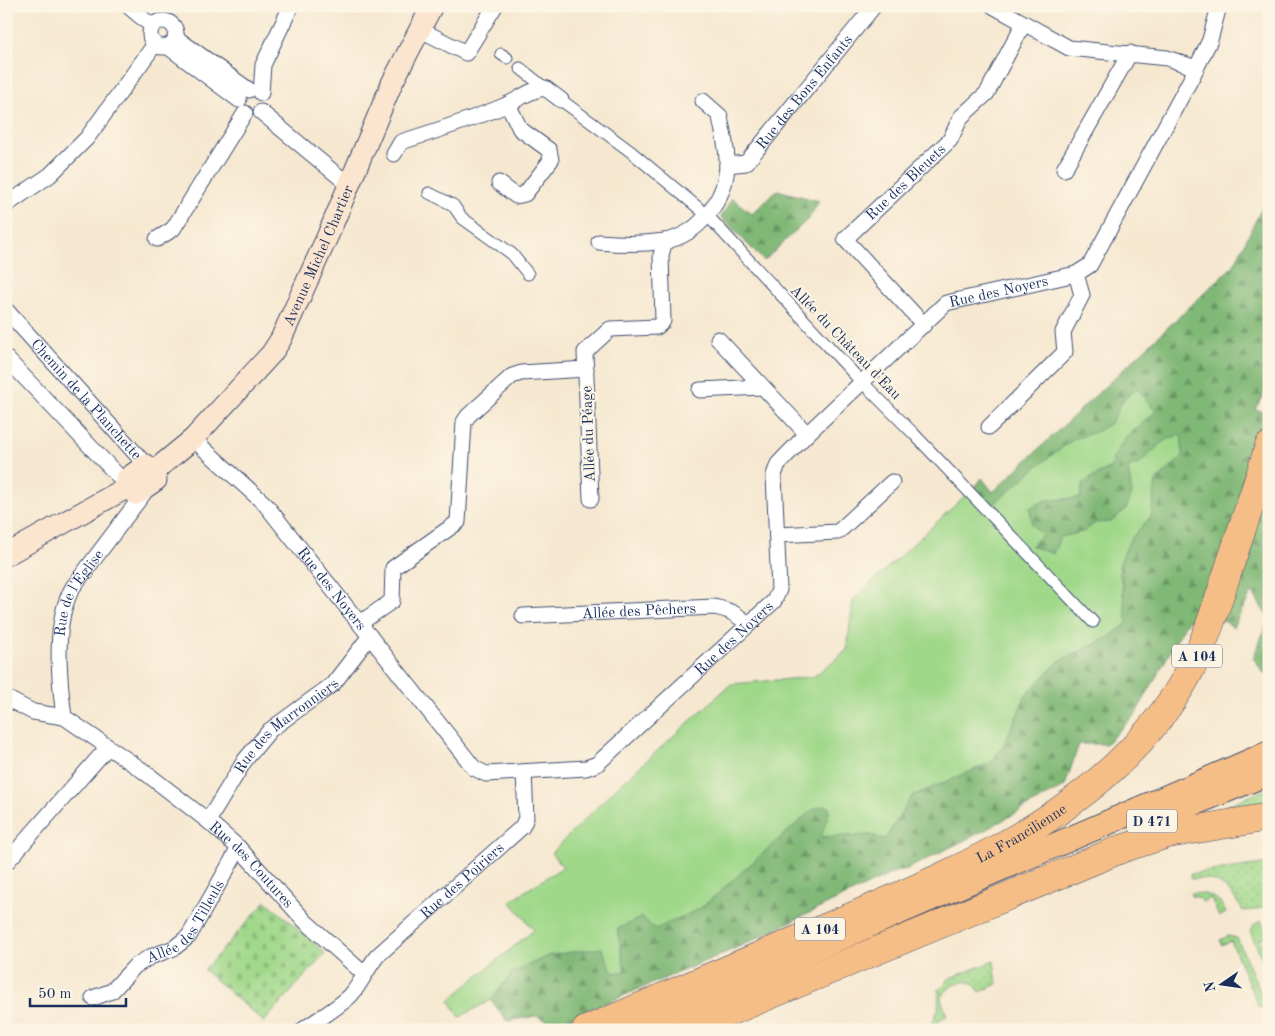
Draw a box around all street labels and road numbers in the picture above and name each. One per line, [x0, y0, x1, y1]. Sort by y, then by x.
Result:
street label: Rue des Bons Enfants [754, 33, 856, 153]
street label: Rue des Bleuets [864, 142, 949, 224]
street label: Avenue Michel Chartier [282, 184, 357, 329]
street label: Rue des Noyers [948, 274, 1050, 311]
street label: Allée du Château d'Eau [787, 283, 903, 403]
street label: Chemin de la Planchette [27, 337, 144, 463]
street label: Allée du Péage [580, 385, 599, 482]
street label: Rue des Noyers [294, 545, 368, 634]
street label: Rue de l'Église [54, 547, 107, 637]
street label: Rue des Noyers [693, 599, 777, 679]
street label: Allée des Pêchers [581, 602, 696, 622]
road number: A 104 [1172, 644, 1222, 668]
street label: Rue des Marronniers [233, 677, 343, 776]
street label: La Francilienne [974, 802, 1070, 867]
road number: D 471 [1127, 809, 1177, 832]
street label: Rue des Coutures [206, 820, 295, 911]
street label: Rue des Poiriers [418, 841, 508, 922]
street label: Allée des Tilleuls [145, 878, 228, 967]
road number: A 104 [795, 918, 845, 941]

